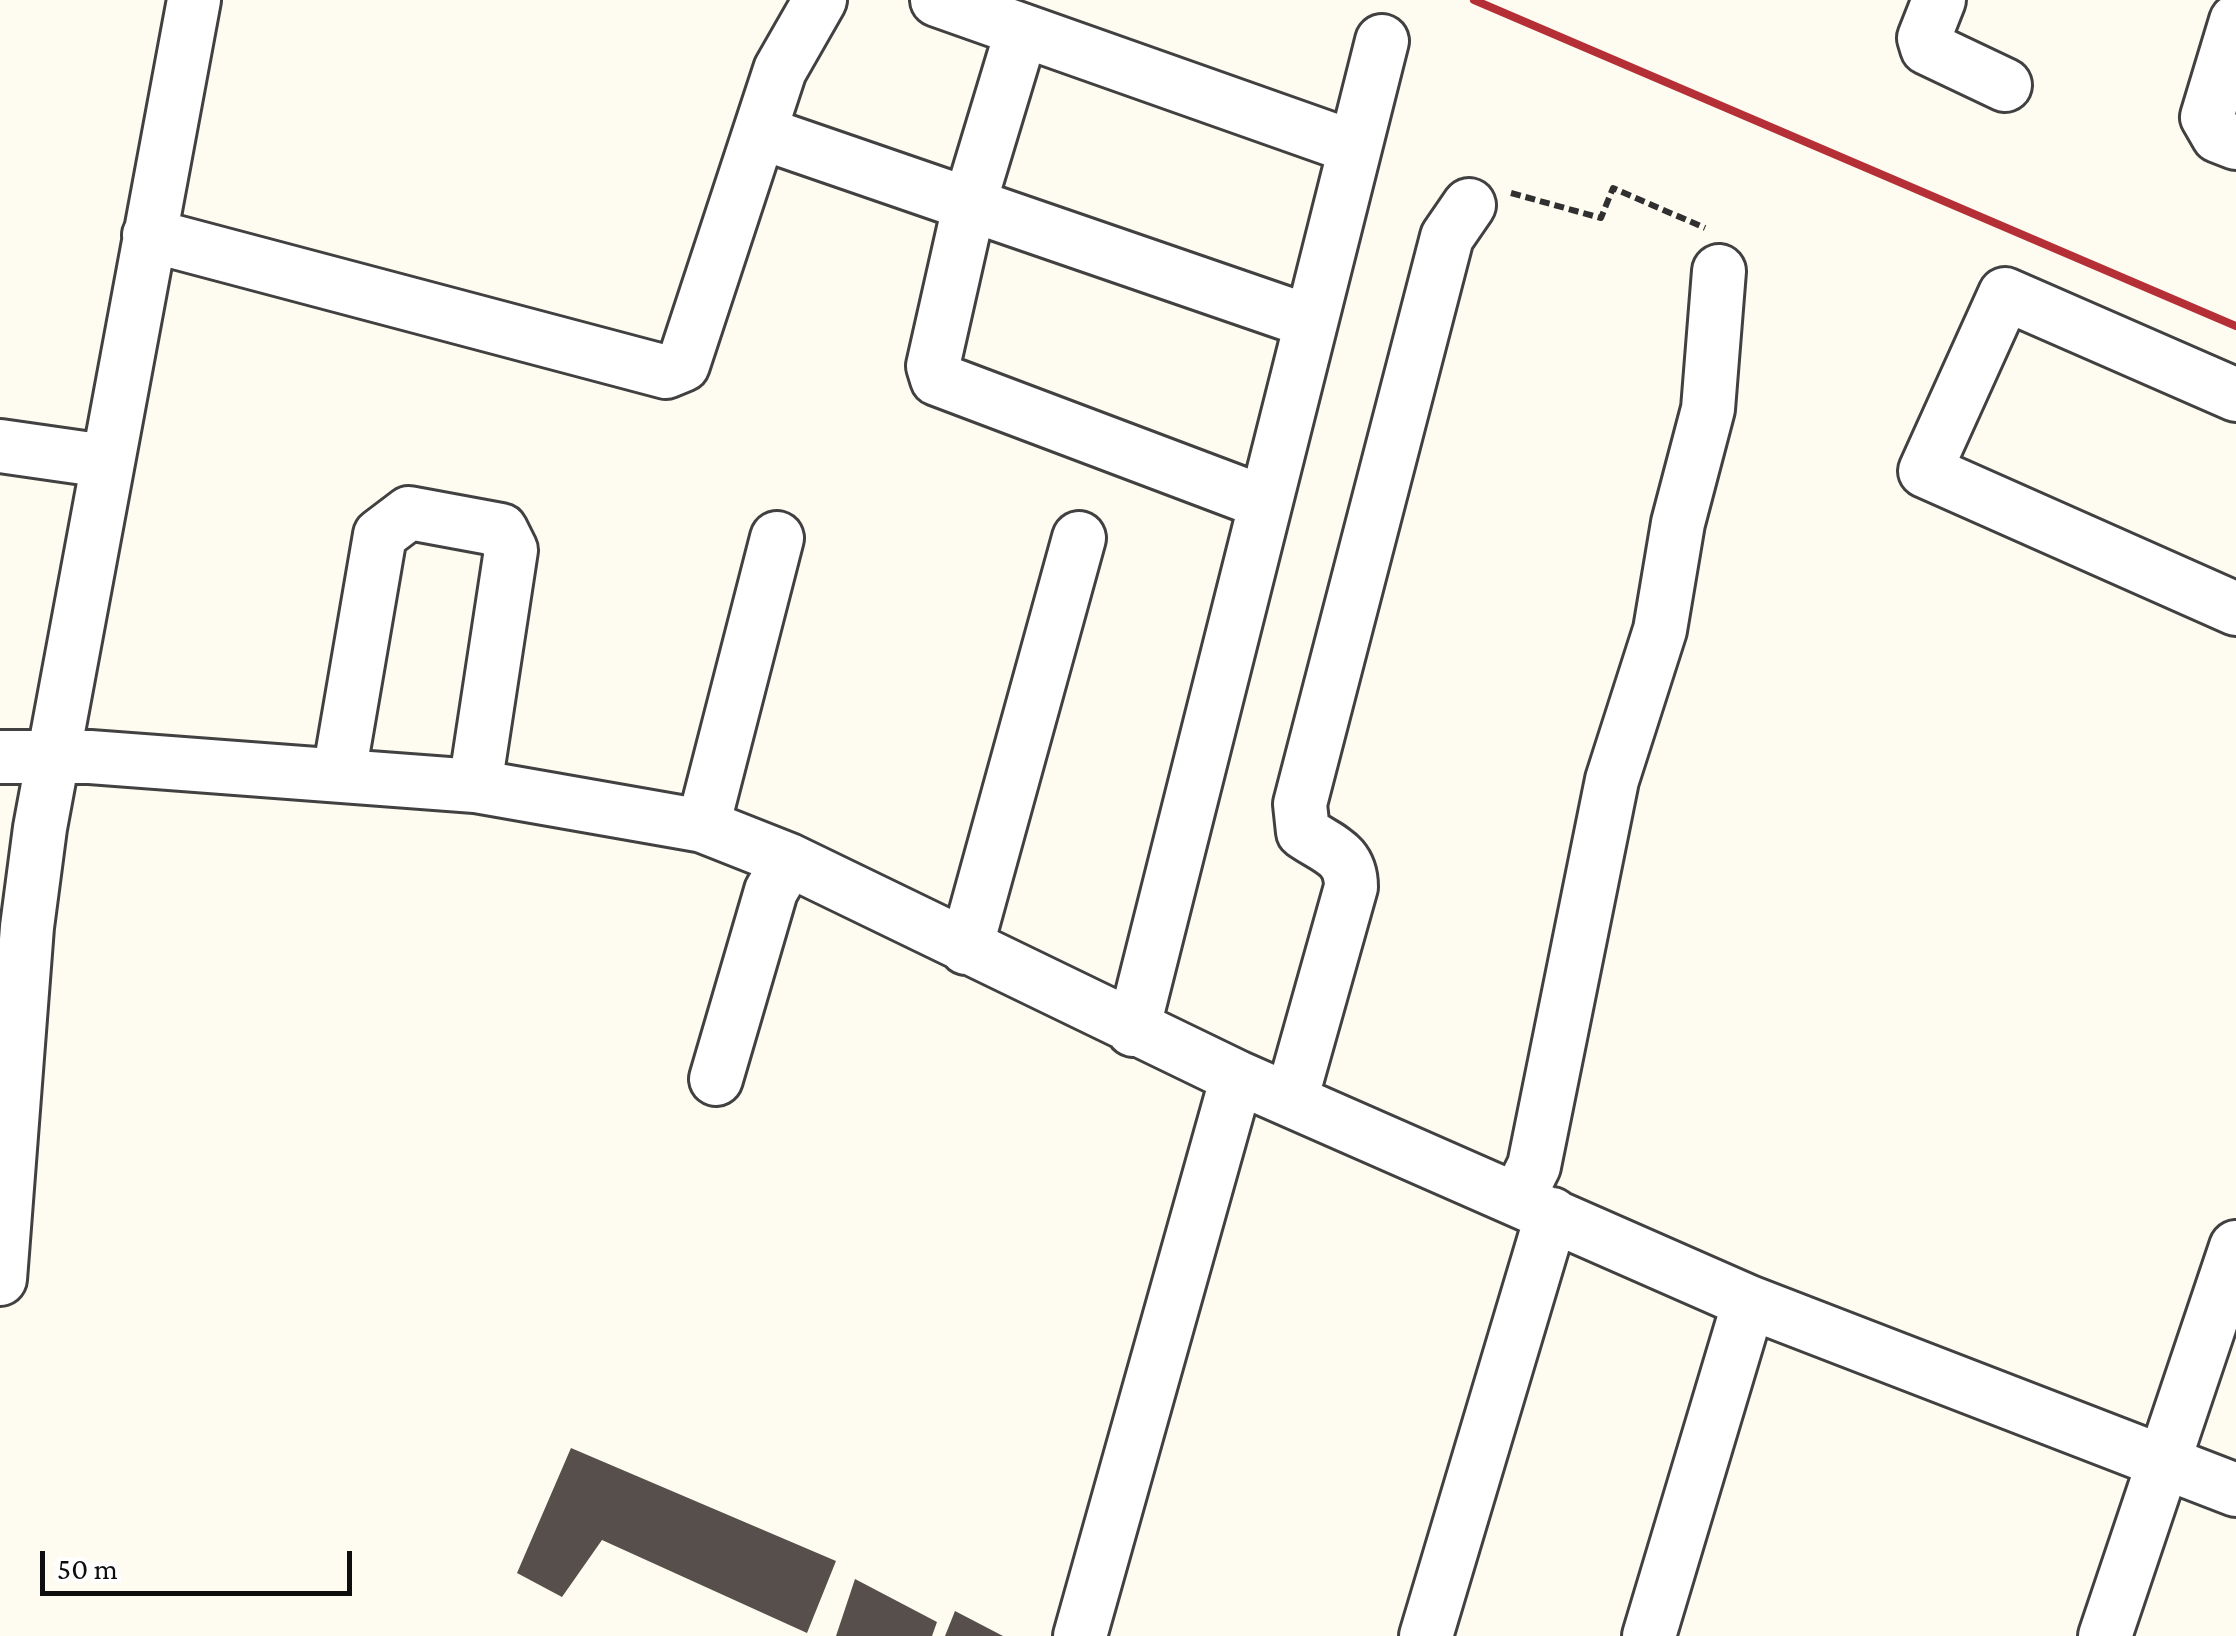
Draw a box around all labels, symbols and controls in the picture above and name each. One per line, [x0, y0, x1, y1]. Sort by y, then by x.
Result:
scale bar [45, 1531, 358, 1593]
text: 50 m [57, 1552, 118, 1585]

